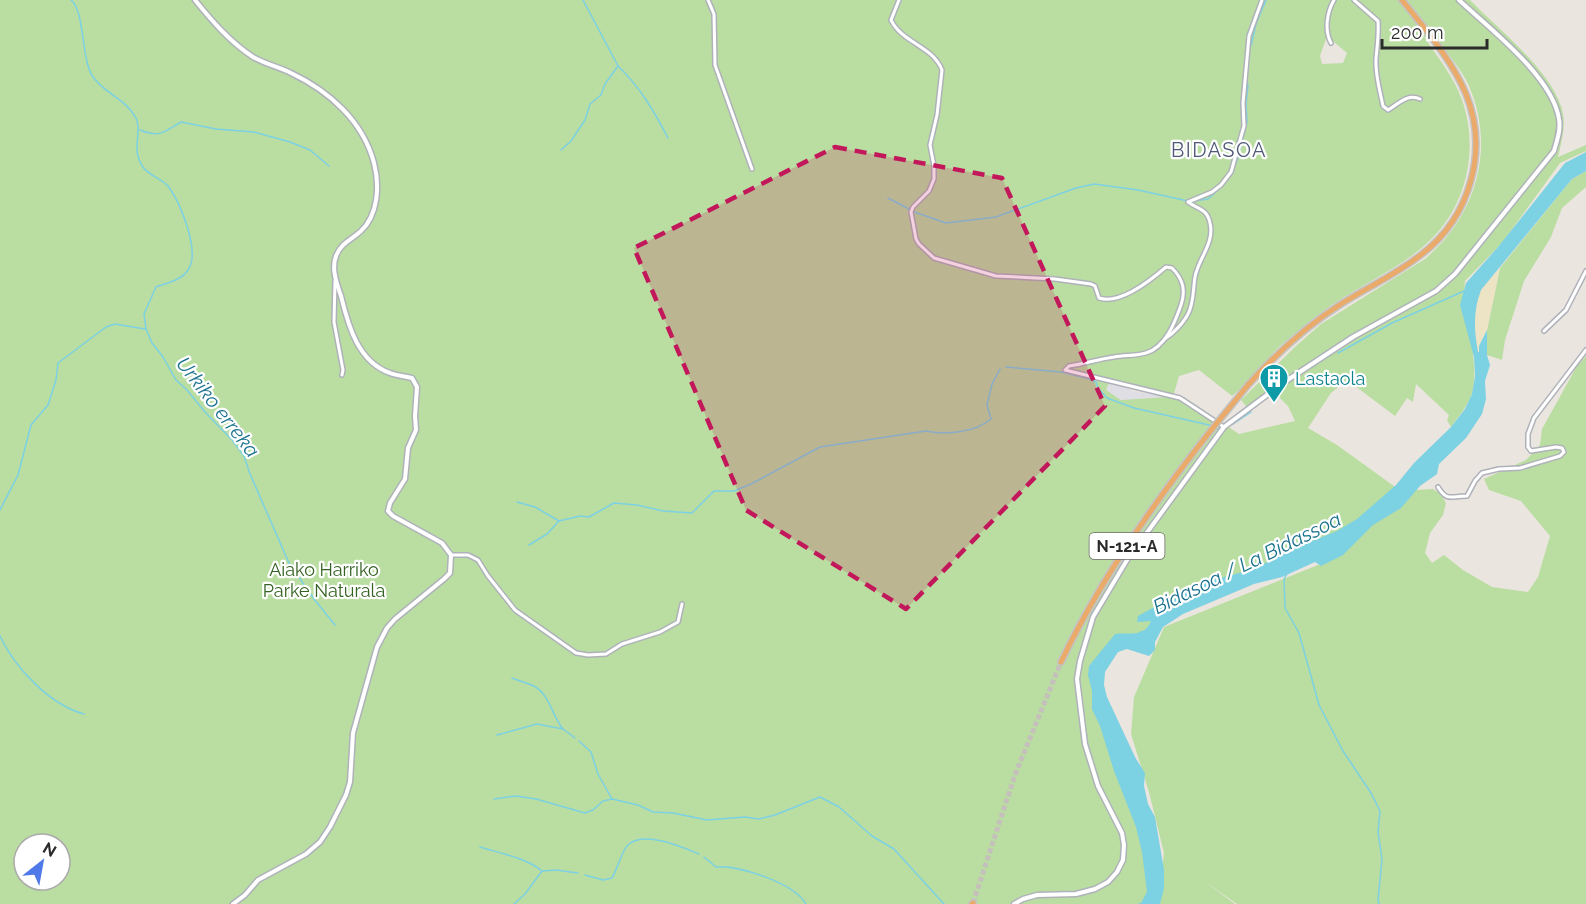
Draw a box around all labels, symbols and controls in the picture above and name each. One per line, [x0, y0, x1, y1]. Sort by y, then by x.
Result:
scale bar [1382, 12, 1487, 50]
text: 200 m [1391, 22, 1444, 43]
district label: BIDASOA [1171, 138, 1267, 162]
water label: Urkiko erreka [171, 352, 265, 462]
building icon: Lastaola [1258, 362, 1290, 404]
place label: Lastaola [1295, 368, 1365, 389]
water label: Bidasoa / La Bidassoa [1149, 507, 1345, 619]
road number: N-121-A [1090, 533, 1164, 559]
park label: Aiako Harriko Parke Naturala [263, 559, 385, 601]
north arrow [12, 832, 72, 892]
text: N [39, 838, 60, 861]

